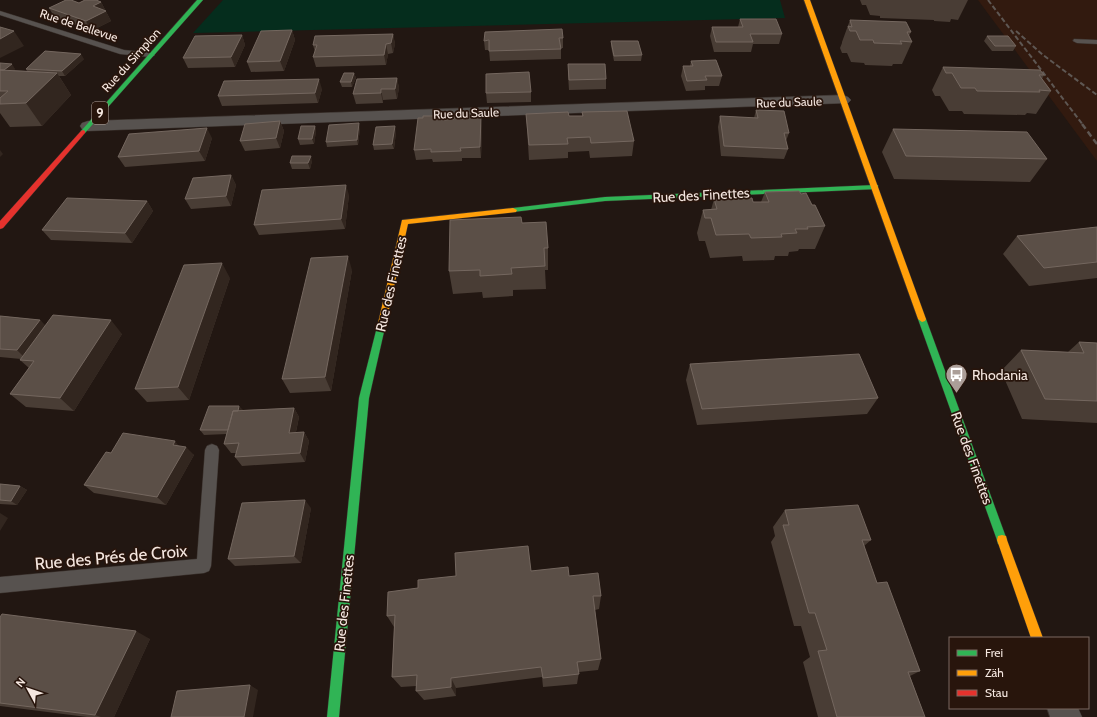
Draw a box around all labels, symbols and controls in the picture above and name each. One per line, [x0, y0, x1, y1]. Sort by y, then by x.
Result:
street label: Rue de Bellevue [38, 5, 120, 45]
street label: Rue du Simplon [98, 25, 164, 95]
street label: Rue du Saule [756, 93, 822, 111]
road number: 9 [92, 102, 108, 124]
street label: Rue du Saule [433, 104, 499, 122]
street label: Rue des Finettes [652, 183, 750, 207]
street label: Rue des Finettes [371, 234, 411, 333]
bus stop icon: Rhodania [944, 362, 970, 395]
place label: Rhodania [972, 366, 1028, 384]
street label: Rue des Finettes [947, 409, 997, 507]
street label: Rue des Prés de Croix [34, 540, 188, 574]
street label: Rue des Finettes [330, 553, 358, 652]
legend [949, 637, 1089, 709]
text: Frei [985, 645, 1003, 660]
text: Zäh [985, 665, 1004, 680]
north arrow [8, 669, 48, 709]
text: N [12, 675, 28, 690]
text: Stau [985, 685, 1008, 700]

